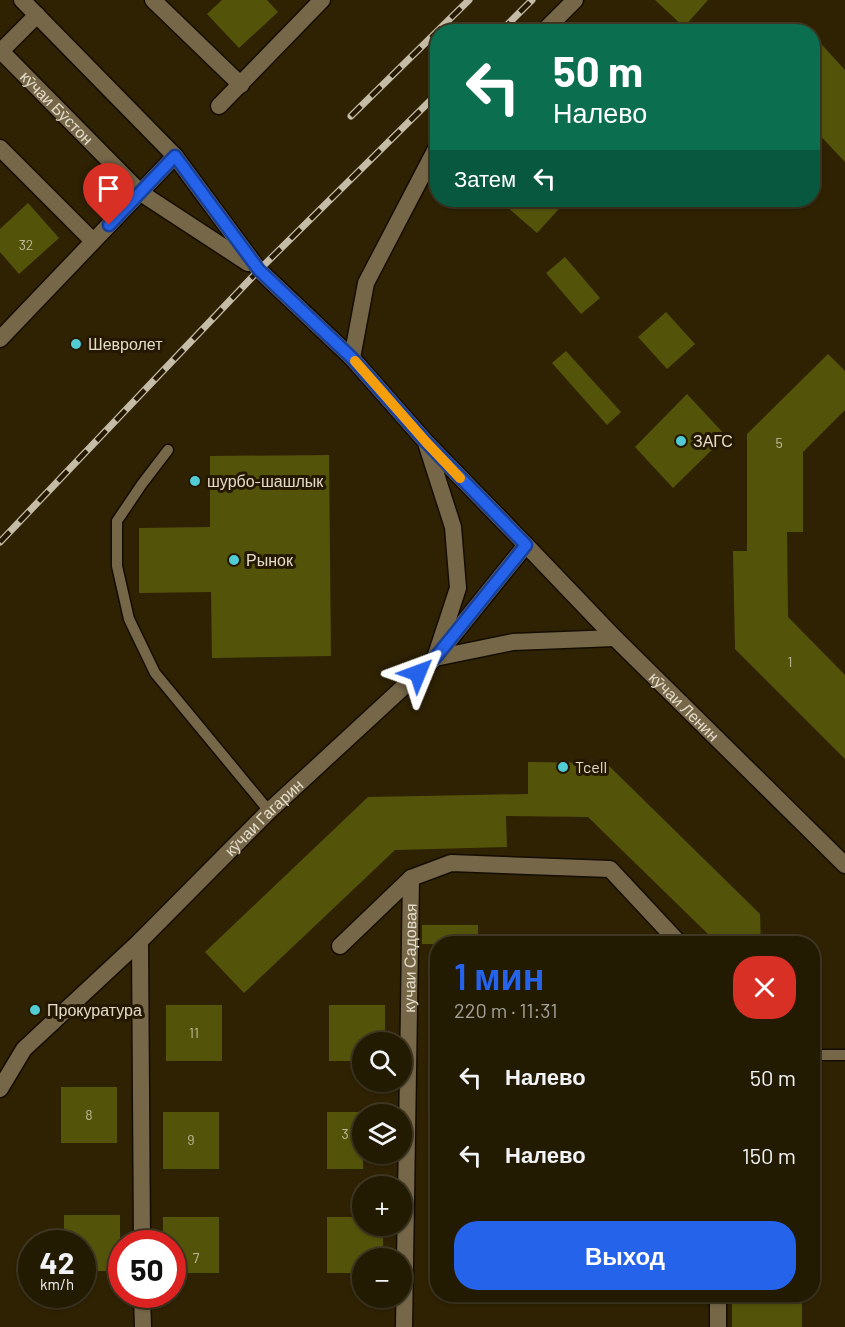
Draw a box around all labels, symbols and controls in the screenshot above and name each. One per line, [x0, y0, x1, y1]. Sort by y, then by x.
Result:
text: 50 m [553, 45, 643, 95]
icon: left [454, 48, 532, 126]
street label: кӯчаи Бӯстон [17, 67, 98, 148]
text: Налево [553, 96, 647, 128]
icon: left [528, 162, 561, 195]
pin [83, 163, 134, 225]
text: Затем [454, 165, 516, 191]
icon: arrive [92, 172, 125, 205]
house number: 32 [19, 236, 33, 253]
place label: Шевролет [88, 334, 163, 353]
marker: Шевролет [69, 337, 83, 351]
place label: ЗАГС [693, 431, 733, 450]
marker: ЗАГС [674, 434, 688, 448]
house number: 5 [775, 434, 783, 451]
place label: шурбо-шашлык [207, 471, 324, 490]
marker: шурбо-шашлык [188, 474, 202, 488]
place label: Рынок [246, 550, 294, 569]
marker: Рынок [227, 553, 241, 567]
position arrow [386, 641, 450, 705]
house number: 1 [788, 653, 792, 670]
street label: кӯчаи Ленин [646, 667, 723, 744]
place label: Tcell [575, 757, 607, 776]
marker: Tcell [556, 760, 570, 774]
street label: кӯчаи Гагарин [220, 775, 307, 859]
street label: кучаи Садовая [399, 903, 420, 1013]
text: 1 мин [454, 954, 544, 997]
button: close [733, 956, 796, 1019]
text: 220 m · 11:31 [454, 998, 557, 1022]
place label: Прокуратура [47, 1000, 142, 1019]
marker: Прокуратура [28, 1003, 42, 1017]
house number: 11 [189, 1024, 199, 1041]
map controls [352, 1032, 412, 1308]
button: search [352, 1032, 412, 1092]
icon: left [454, 1061, 487, 1094]
text: Налево [505, 1063, 586, 1089]
text: 50 m [750, 1064, 796, 1090]
button: layers [352, 1104, 412, 1164]
house number: 8 [85, 1106, 93, 1123]
house number: 3 [341, 1125, 349, 1142]
house number: 9 [187, 1131, 195, 1148]
icon: left [454, 1139, 487, 1172]
text: Налево [505, 1141, 586, 1167]
text: 150 m [742, 1142, 796, 1168]
button: + [352, 1176, 412, 1236]
button: Выход [454, 1221, 796, 1290]
speed limit sign: 50 [108, 1230, 186, 1308]
text: 42 [40, 1244, 74, 1280]
button: − [352, 1248, 412, 1308]
house number: 7 [193, 1249, 200, 1266]
text: km/h [40, 1275, 74, 1293]

